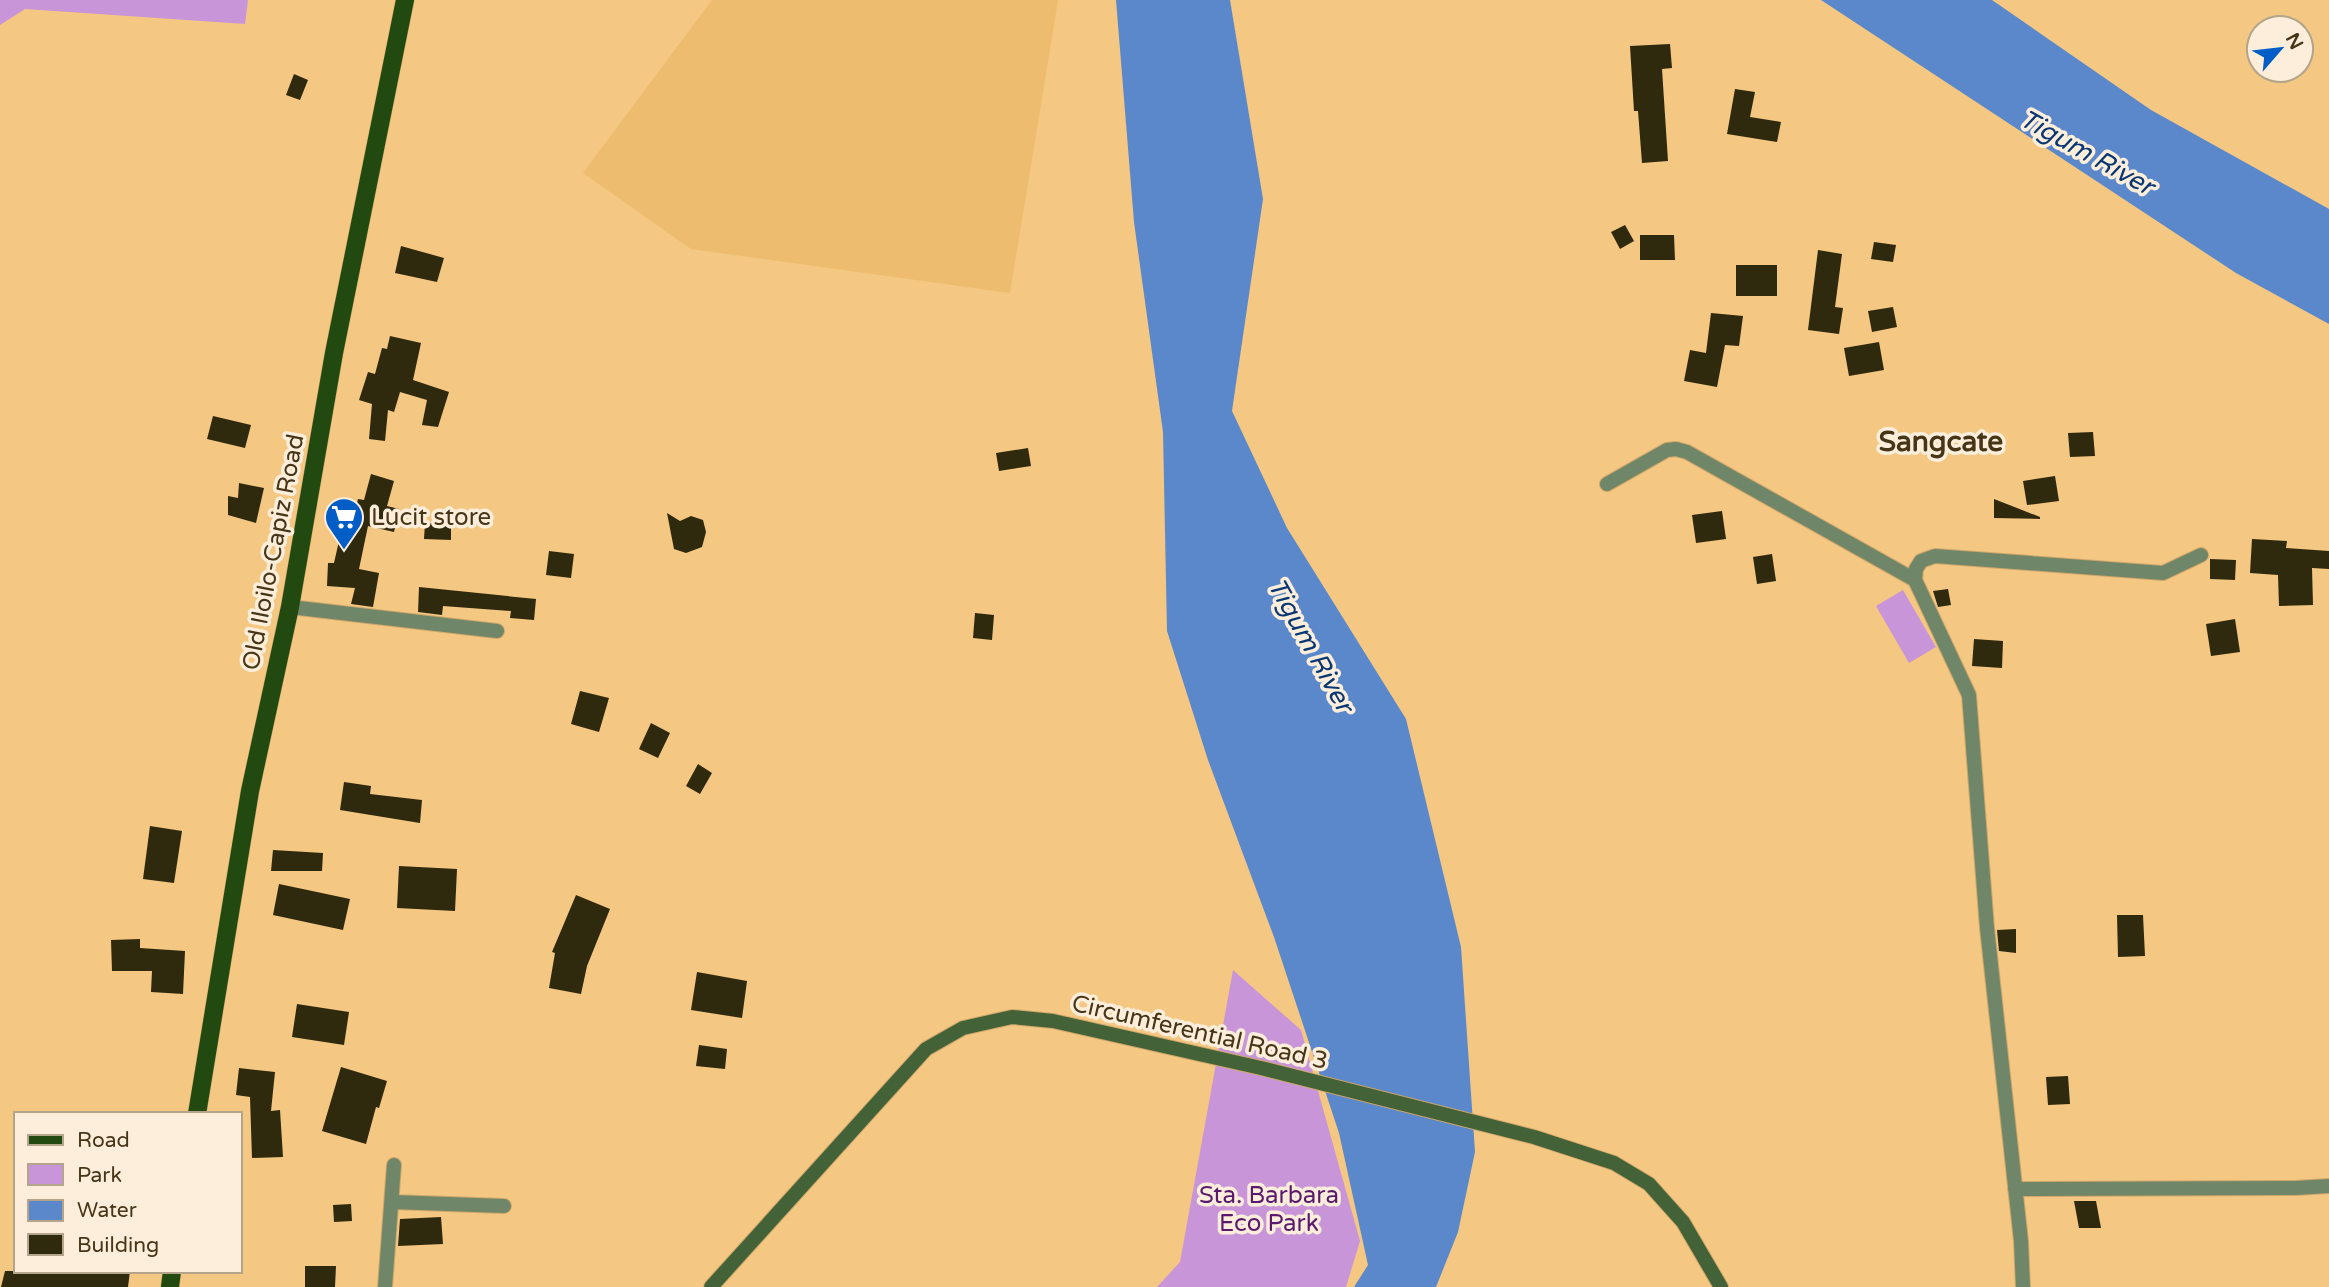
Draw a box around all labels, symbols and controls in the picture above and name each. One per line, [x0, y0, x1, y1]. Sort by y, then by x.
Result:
north arrow [2245, 14, 2315, 84]
text: N [2281, 30, 2307, 53]
water label: Tigum River [2014, 103, 2162, 203]
district label: Sangcate [1879, 425, 2003, 459]
street label: Old Iloilo-Capiz Road [236, 432, 311, 673]
supermarket icon: Lucit store [323, 496, 365, 551]
place label: Lucit store [371, 503, 491, 532]
water label: Tigum River [1261, 573, 1362, 720]
street label: Circumferential Road 3 [1069, 989, 1331, 1076]
legend [14, 1112, 242, 1273]
text: Road [77, 1128, 130, 1153]
text: Park [77, 1163, 122, 1188]
park label: Sta. Barbara Eco Park [1199, 1181, 1339, 1238]
text: Water [77, 1198, 137, 1223]
text: Building [77, 1233, 159, 1258]

